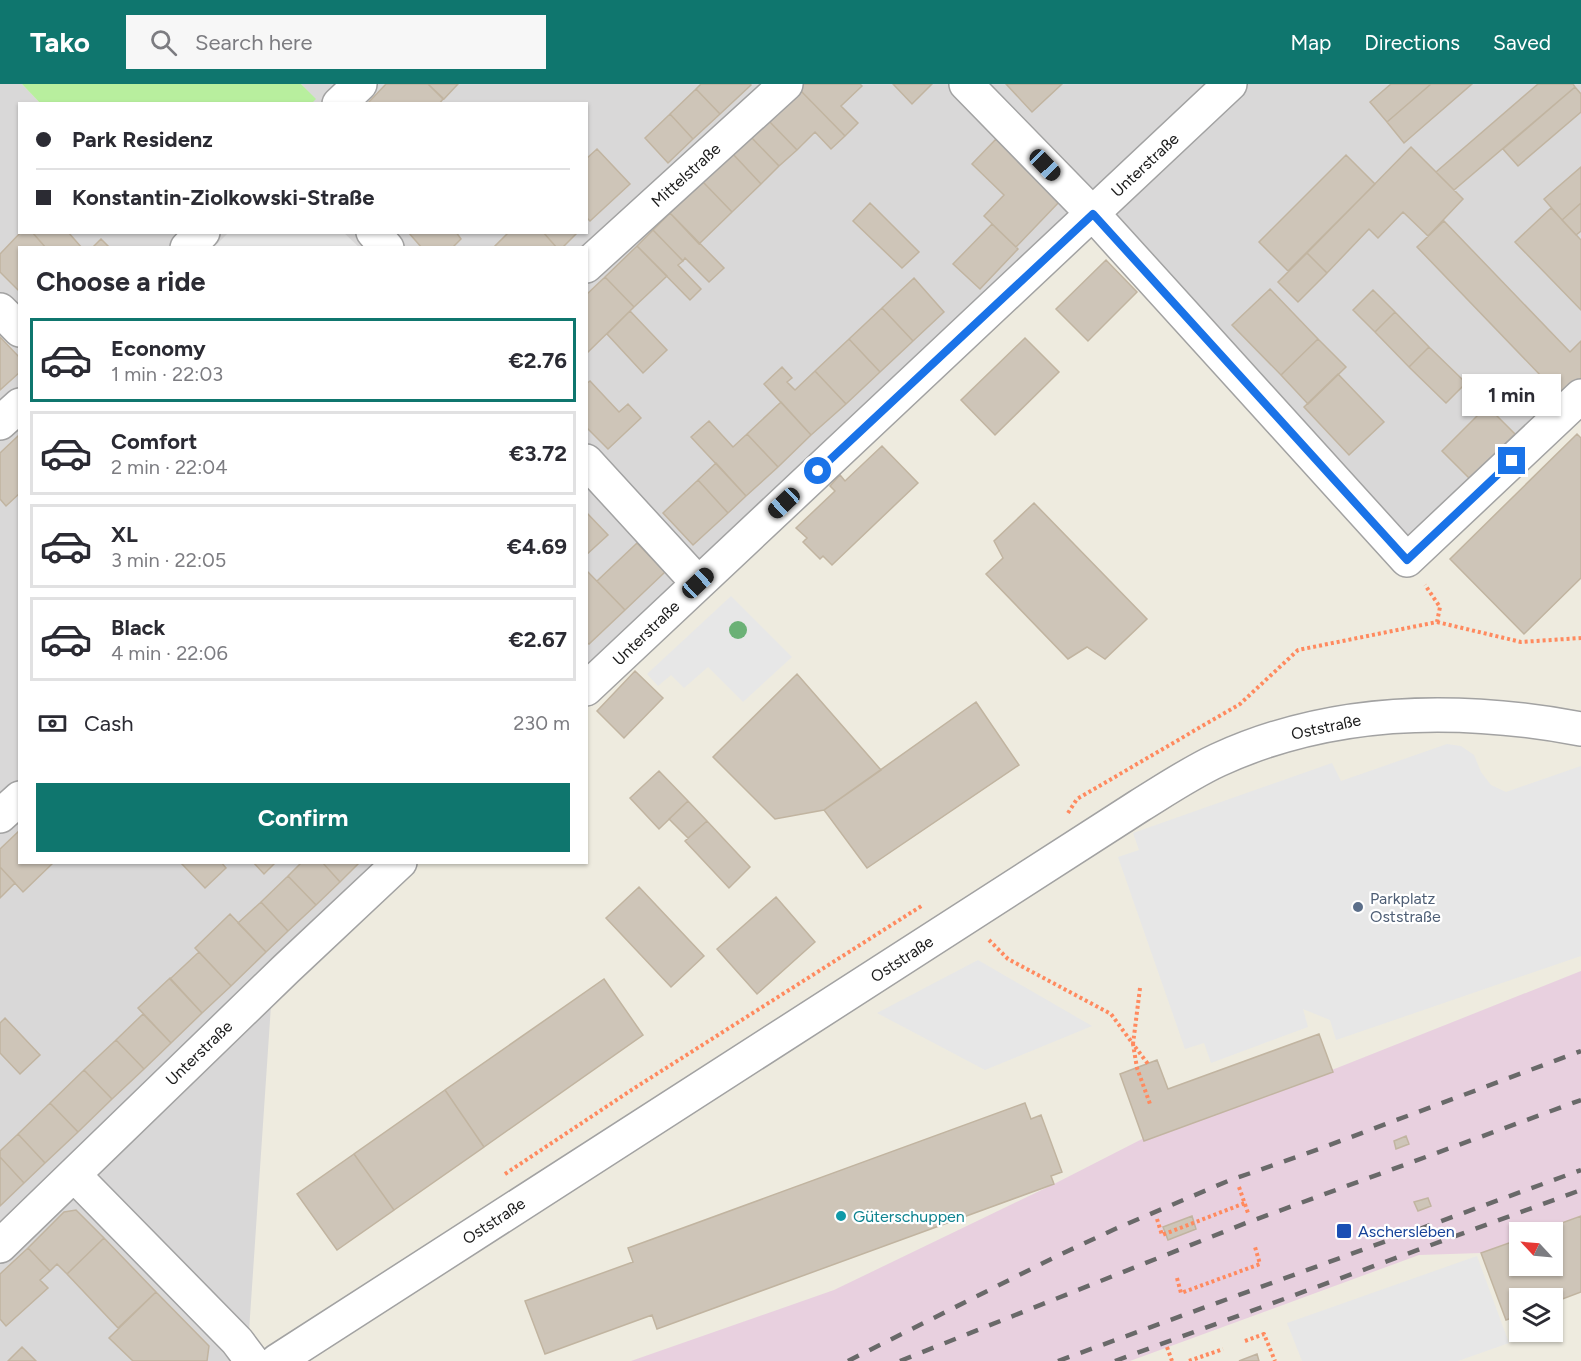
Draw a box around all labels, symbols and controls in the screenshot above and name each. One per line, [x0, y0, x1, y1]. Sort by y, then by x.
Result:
search box [126, 15, 546, 69]
text: Tako [30, 25, 90, 59]
icon: search [147, 26, 180, 59]
text: Search here [195, 29, 313, 56]
text: Map [1290, 30, 1331, 55]
text: Directions [1364, 30, 1460, 55]
text: Saved [1493, 30, 1551, 55]
text: Park Residenz [72, 126, 213, 153]
street label: Unterstraße [1107, 129, 1183, 201]
street label: Mittelstraße [648, 139, 725, 211]
car [1026, 146, 1064, 184]
text: Konstantin-Ziolkowski-Straße [72, 184, 374, 211]
text: Choose a ride [36, 265, 205, 298]
icon: car [39, 333, 93, 387]
text: Economy [111, 335, 206, 362]
text: €2.76 [509, 347, 567, 374]
text: 1 min · 22:03 [111, 362, 223, 386]
callout: 1 min [1462, 374, 1562, 416]
text: 1 min [1488, 383, 1535, 407]
icon: car [39, 426, 93, 480]
text: Comfort [111, 428, 197, 455]
text: €3.72 [509, 440, 567, 467]
route end [1498, 447, 1525, 474]
text: 2 min · 22:04 [111, 455, 228, 479]
route start [804, 457, 831, 484]
car [765, 484, 803, 522]
icon: car [39, 519, 93, 573]
text: XL [111, 521, 138, 548]
text: €4.69 [507, 533, 567, 560]
text: 3 min · 22:05 [111, 548, 226, 572]
car [679, 564, 717, 602]
street label: Unterstraße [609, 596, 683, 669]
icon: car [39, 612, 93, 666]
text: Black [111, 614, 165, 641]
text: €2.67 [509, 626, 567, 653]
text: 4 min · 22:06 [111, 641, 228, 665]
icon: cash [36, 707, 69, 740]
text: Cash [84, 710, 134, 737]
street label: Oststraße [1289, 710, 1363, 744]
text: 230 m [513, 711, 570, 735]
button: Confirm [36, 783, 570, 852]
place label: Parkplatz Oststraße [1370, 889, 1441, 926]
marker: Parkplatz Oststraße [1351, 900, 1365, 914]
street label: Oststraße [867, 932, 937, 986]
street label: Unterstraße [162, 1016, 236, 1089]
street label: Oststraße [459, 1194, 529, 1248]
place label: Güterschuppen [853, 1207, 965, 1226]
marker: Güterschuppen [834, 1209, 848, 1223]
marker: Aschersleben [1335, 1222, 1353, 1240]
place label: Aschersleben [1358, 1222, 1455, 1241]
north arrow [1509, 1222, 1563, 1276]
map controls [1509, 1222, 1563, 1342]
button: layers [1509, 1288, 1563, 1342]

